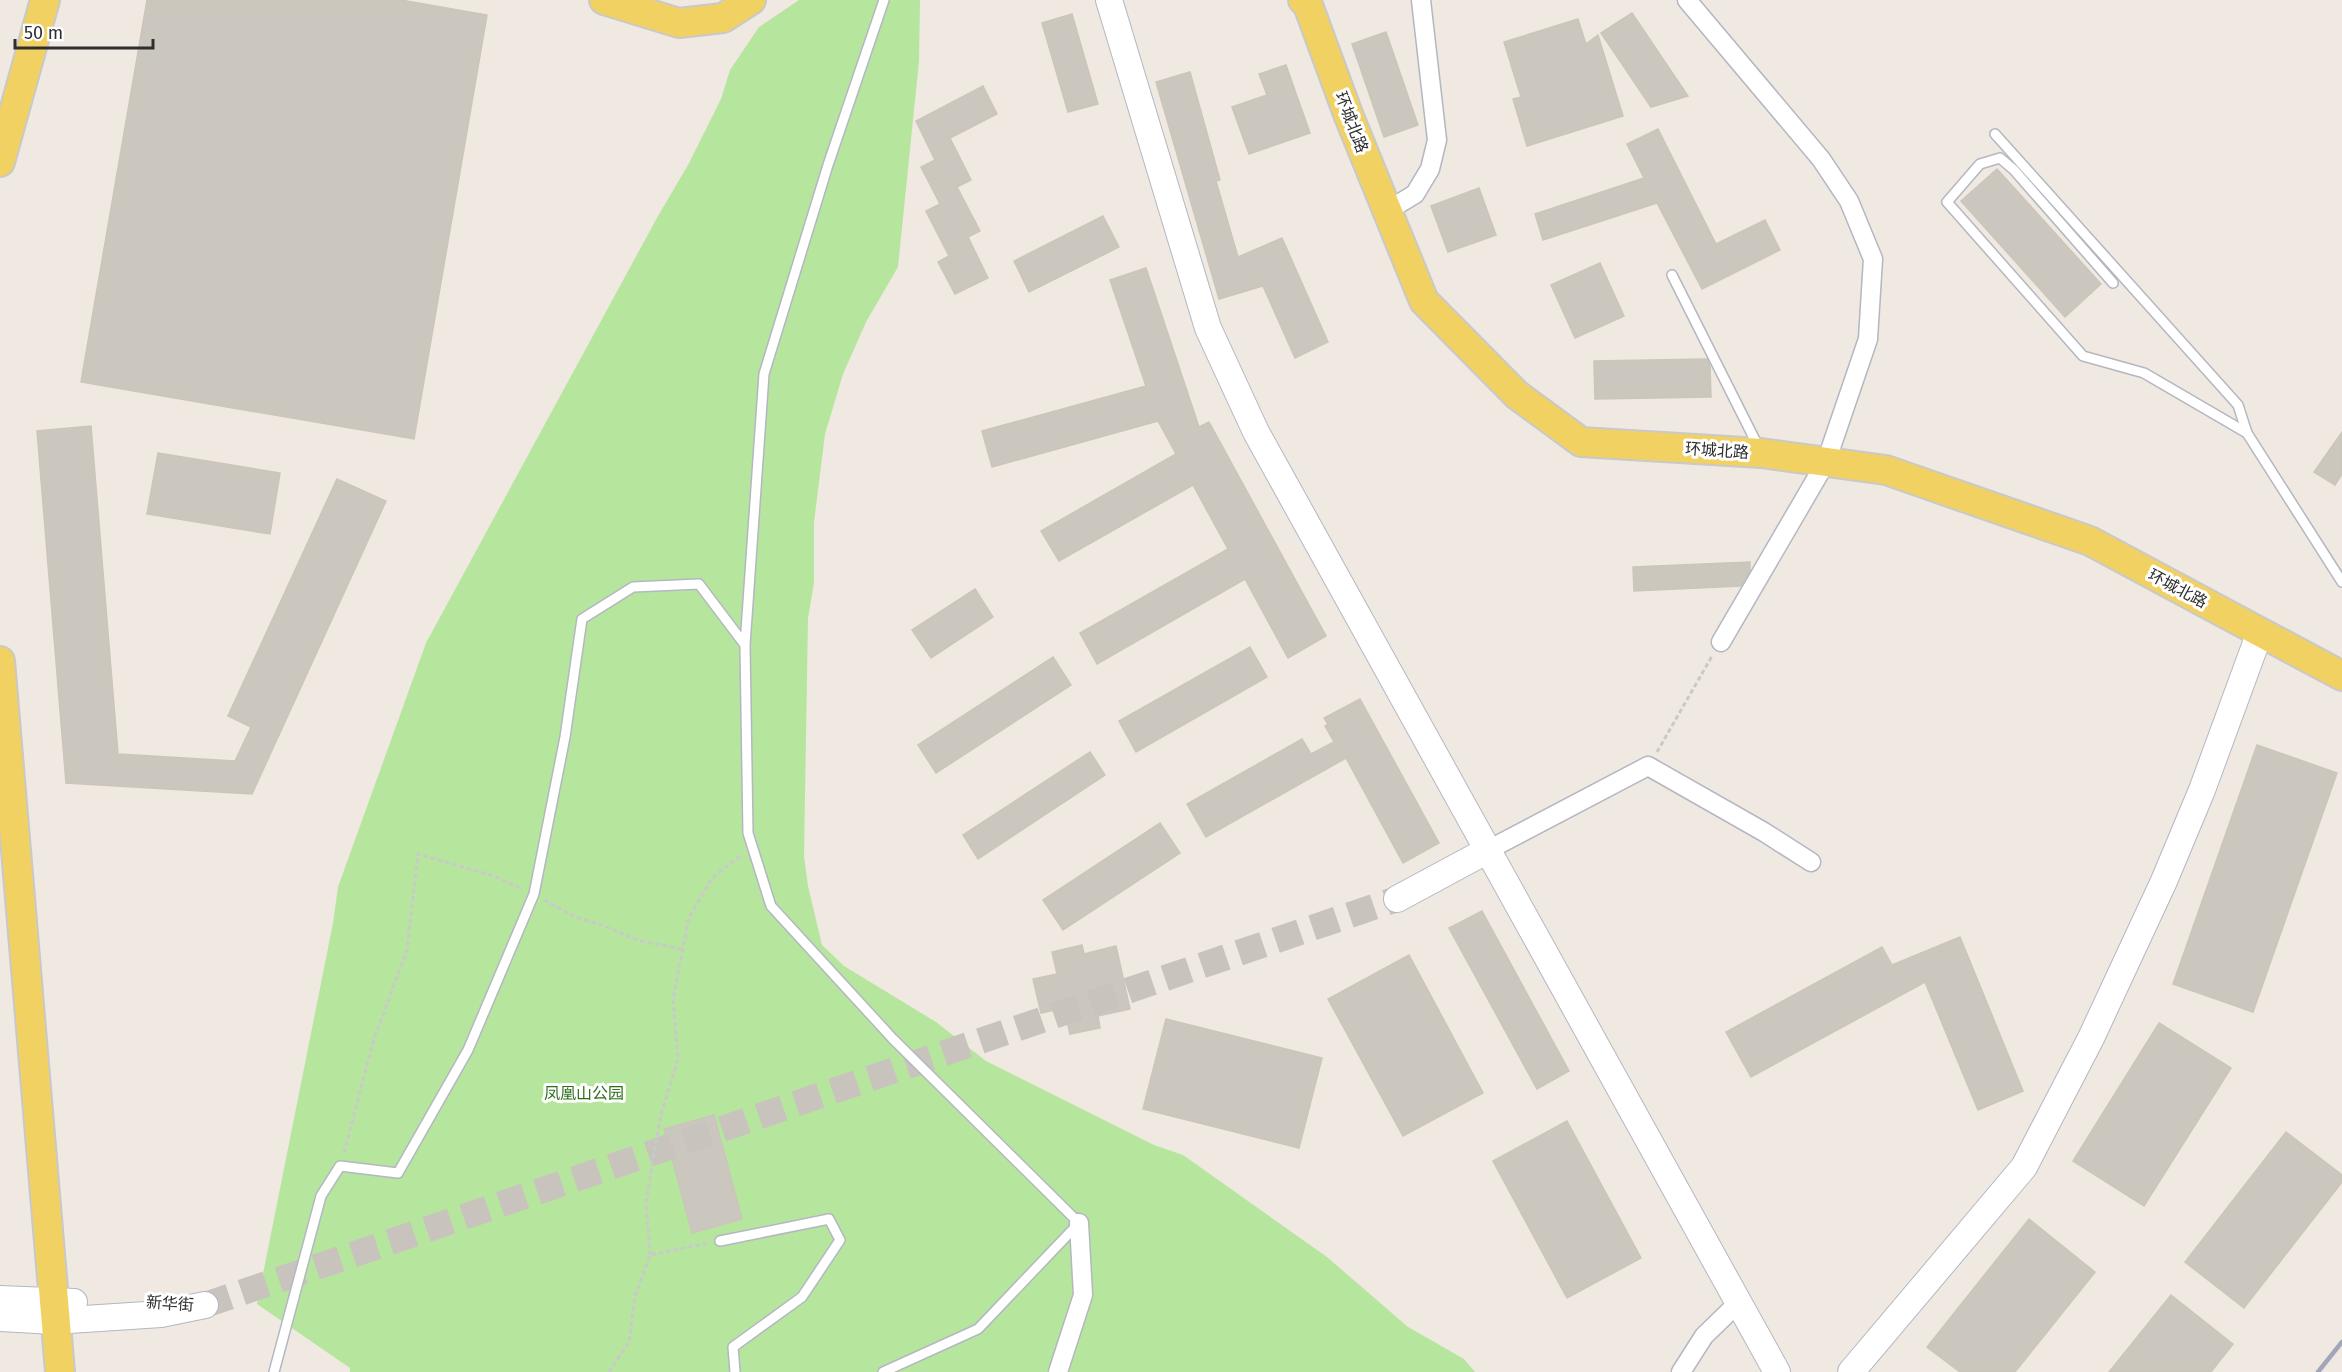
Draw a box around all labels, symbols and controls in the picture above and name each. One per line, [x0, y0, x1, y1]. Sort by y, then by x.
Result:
scale bar [15, 12, 153, 50]
text: 50 m [24, 22, 63, 44]
street label: 环城北路 [1331, 89, 1372, 155]
street label: 环城北路 [1684, 439, 1750, 462]
street label: 环城北路 [2145, 565, 2210, 612]
park label: 凤凰山公园 [544, 1084, 624, 1103]
street label: 新华街 [145, 1292, 195, 1315]

